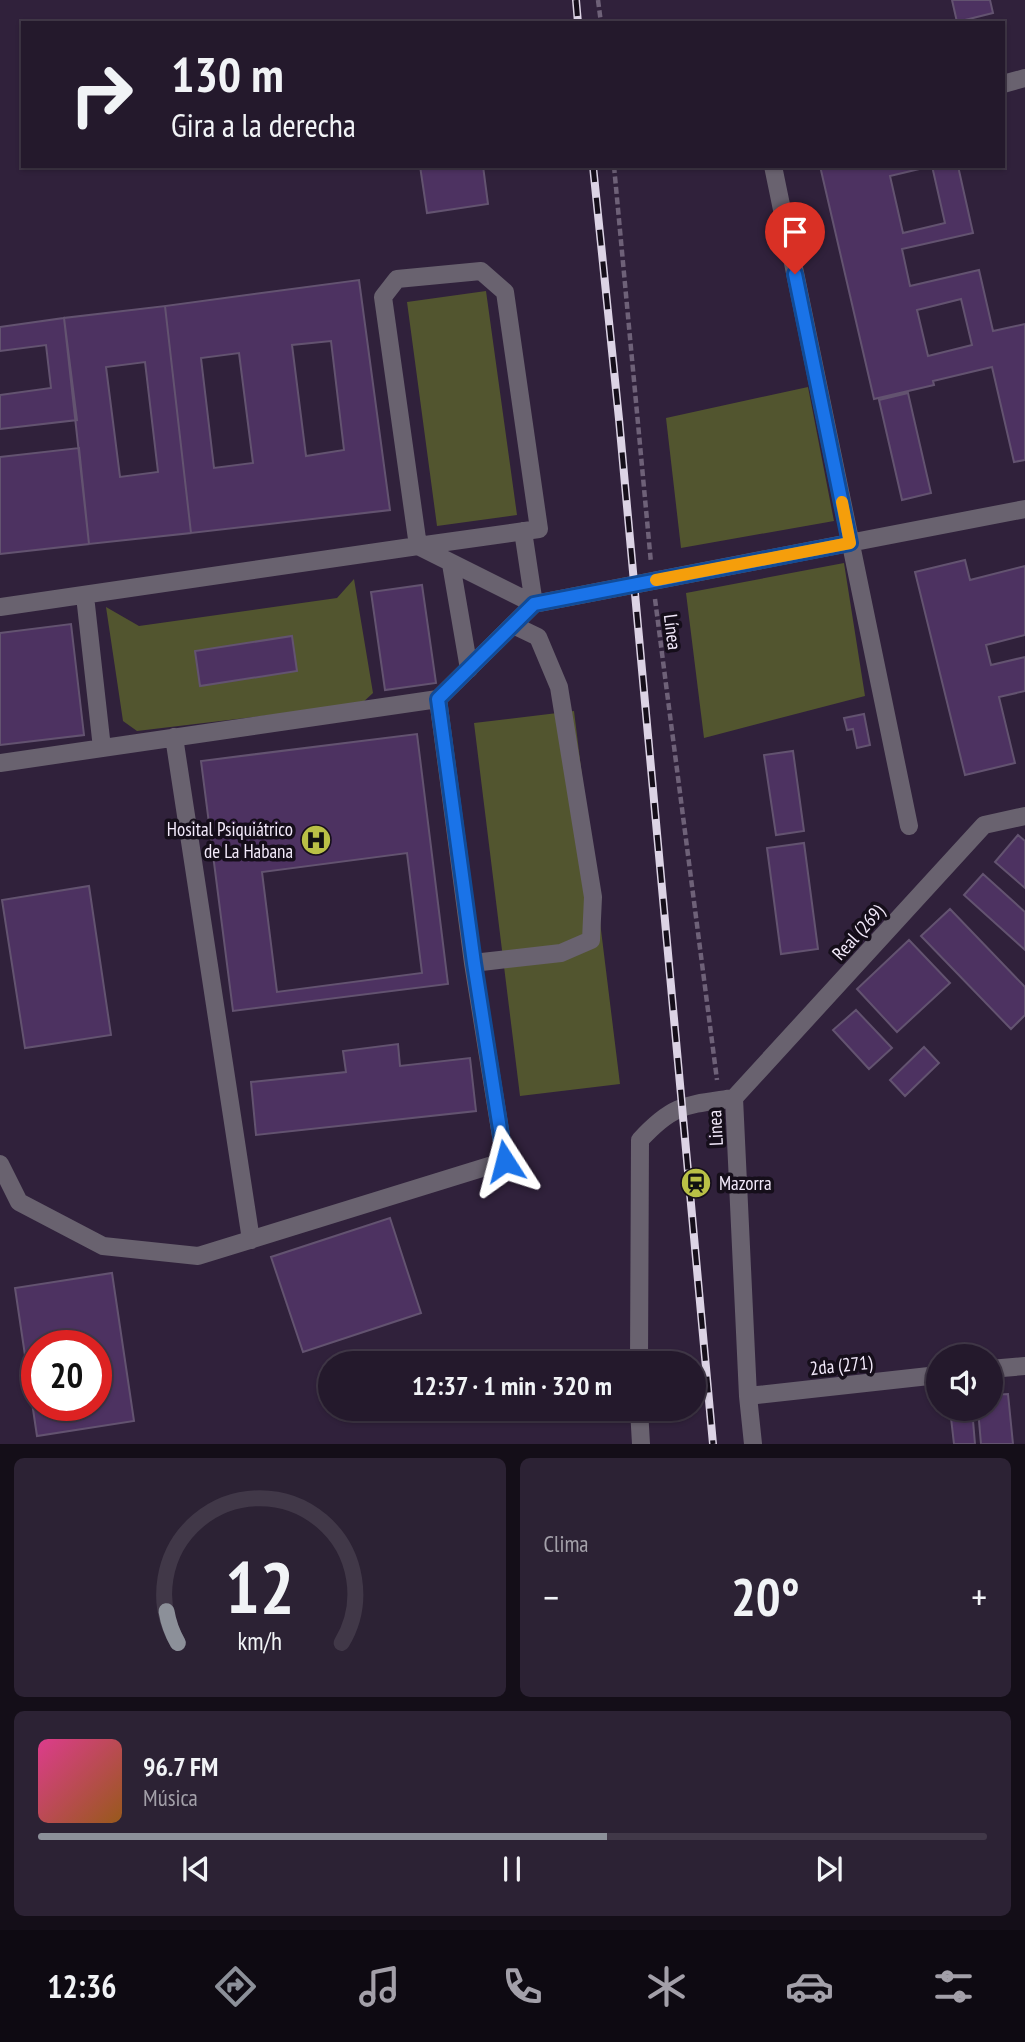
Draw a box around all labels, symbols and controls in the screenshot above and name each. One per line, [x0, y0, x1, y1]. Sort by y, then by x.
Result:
text: 130 m [171, 42, 284, 106]
icon: right [56, 49, 147, 140]
text: Gira a la derecha [171, 104, 356, 146]
pin [765, 202, 825, 274]
icon: arrive [776, 213, 814, 251]
street label: Línea [659, 613, 687, 651]
place label: Hosital Psiquiátrico de La Habana [167, 817, 293, 863]
hospital icon: Hosital Psiquiátrico de La Habana [299, 823, 333, 857]
street label: Real (269) [827, 899, 890, 965]
street label: Linea [702, 1109, 728, 1147]
position arrow [468, 1124, 542, 1198]
station icon: Mazorra [679, 1166, 713, 1200]
place label: Mazorra [719, 1171, 772, 1195]
speed limit sign: 20 [21, 1330, 112, 1421]
map controls [926, 1344, 1003, 1421]
button: sound [926, 1344, 1003, 1421]
street label: 2da (271) [808, 1350, 874, 1380]
text: 12:37 · 1 min · 320 m [412, 1369, 612, 1402]
text: Clima [544, 1529, 589, 1558]
text: 12 [225, 1540, 295, 1634]
text: 20° [731, 1563, 800, 1630]
text: − [544, 1572, 559, 1621]
text: + [971, 1572, 987, 1621]
text: km/h [238, 1625, 282, 1657]
text: 96.7 FM [143, 1750, 218, 1783]
text: Música [143, 1783, 198, 1812]
icon: previous [177, 1850, 215, 1888]
icon: pause [493, 1850, 531, 1888]
icon: next [810, 1850, 848, 1888]
icon: directions [211, 1962, 260, 2011]
icon: music [355, 1962, 404, 2011]
icon: phone [498, 1962, 547, 2011]
icon: climate [642, 1962, 691, 2011]
icon: car [785, 1962, 834, 2011]
icon: filters [929, 1962, 978, 2011]
text: 12:36 [47, 1965, 116, 2007]

